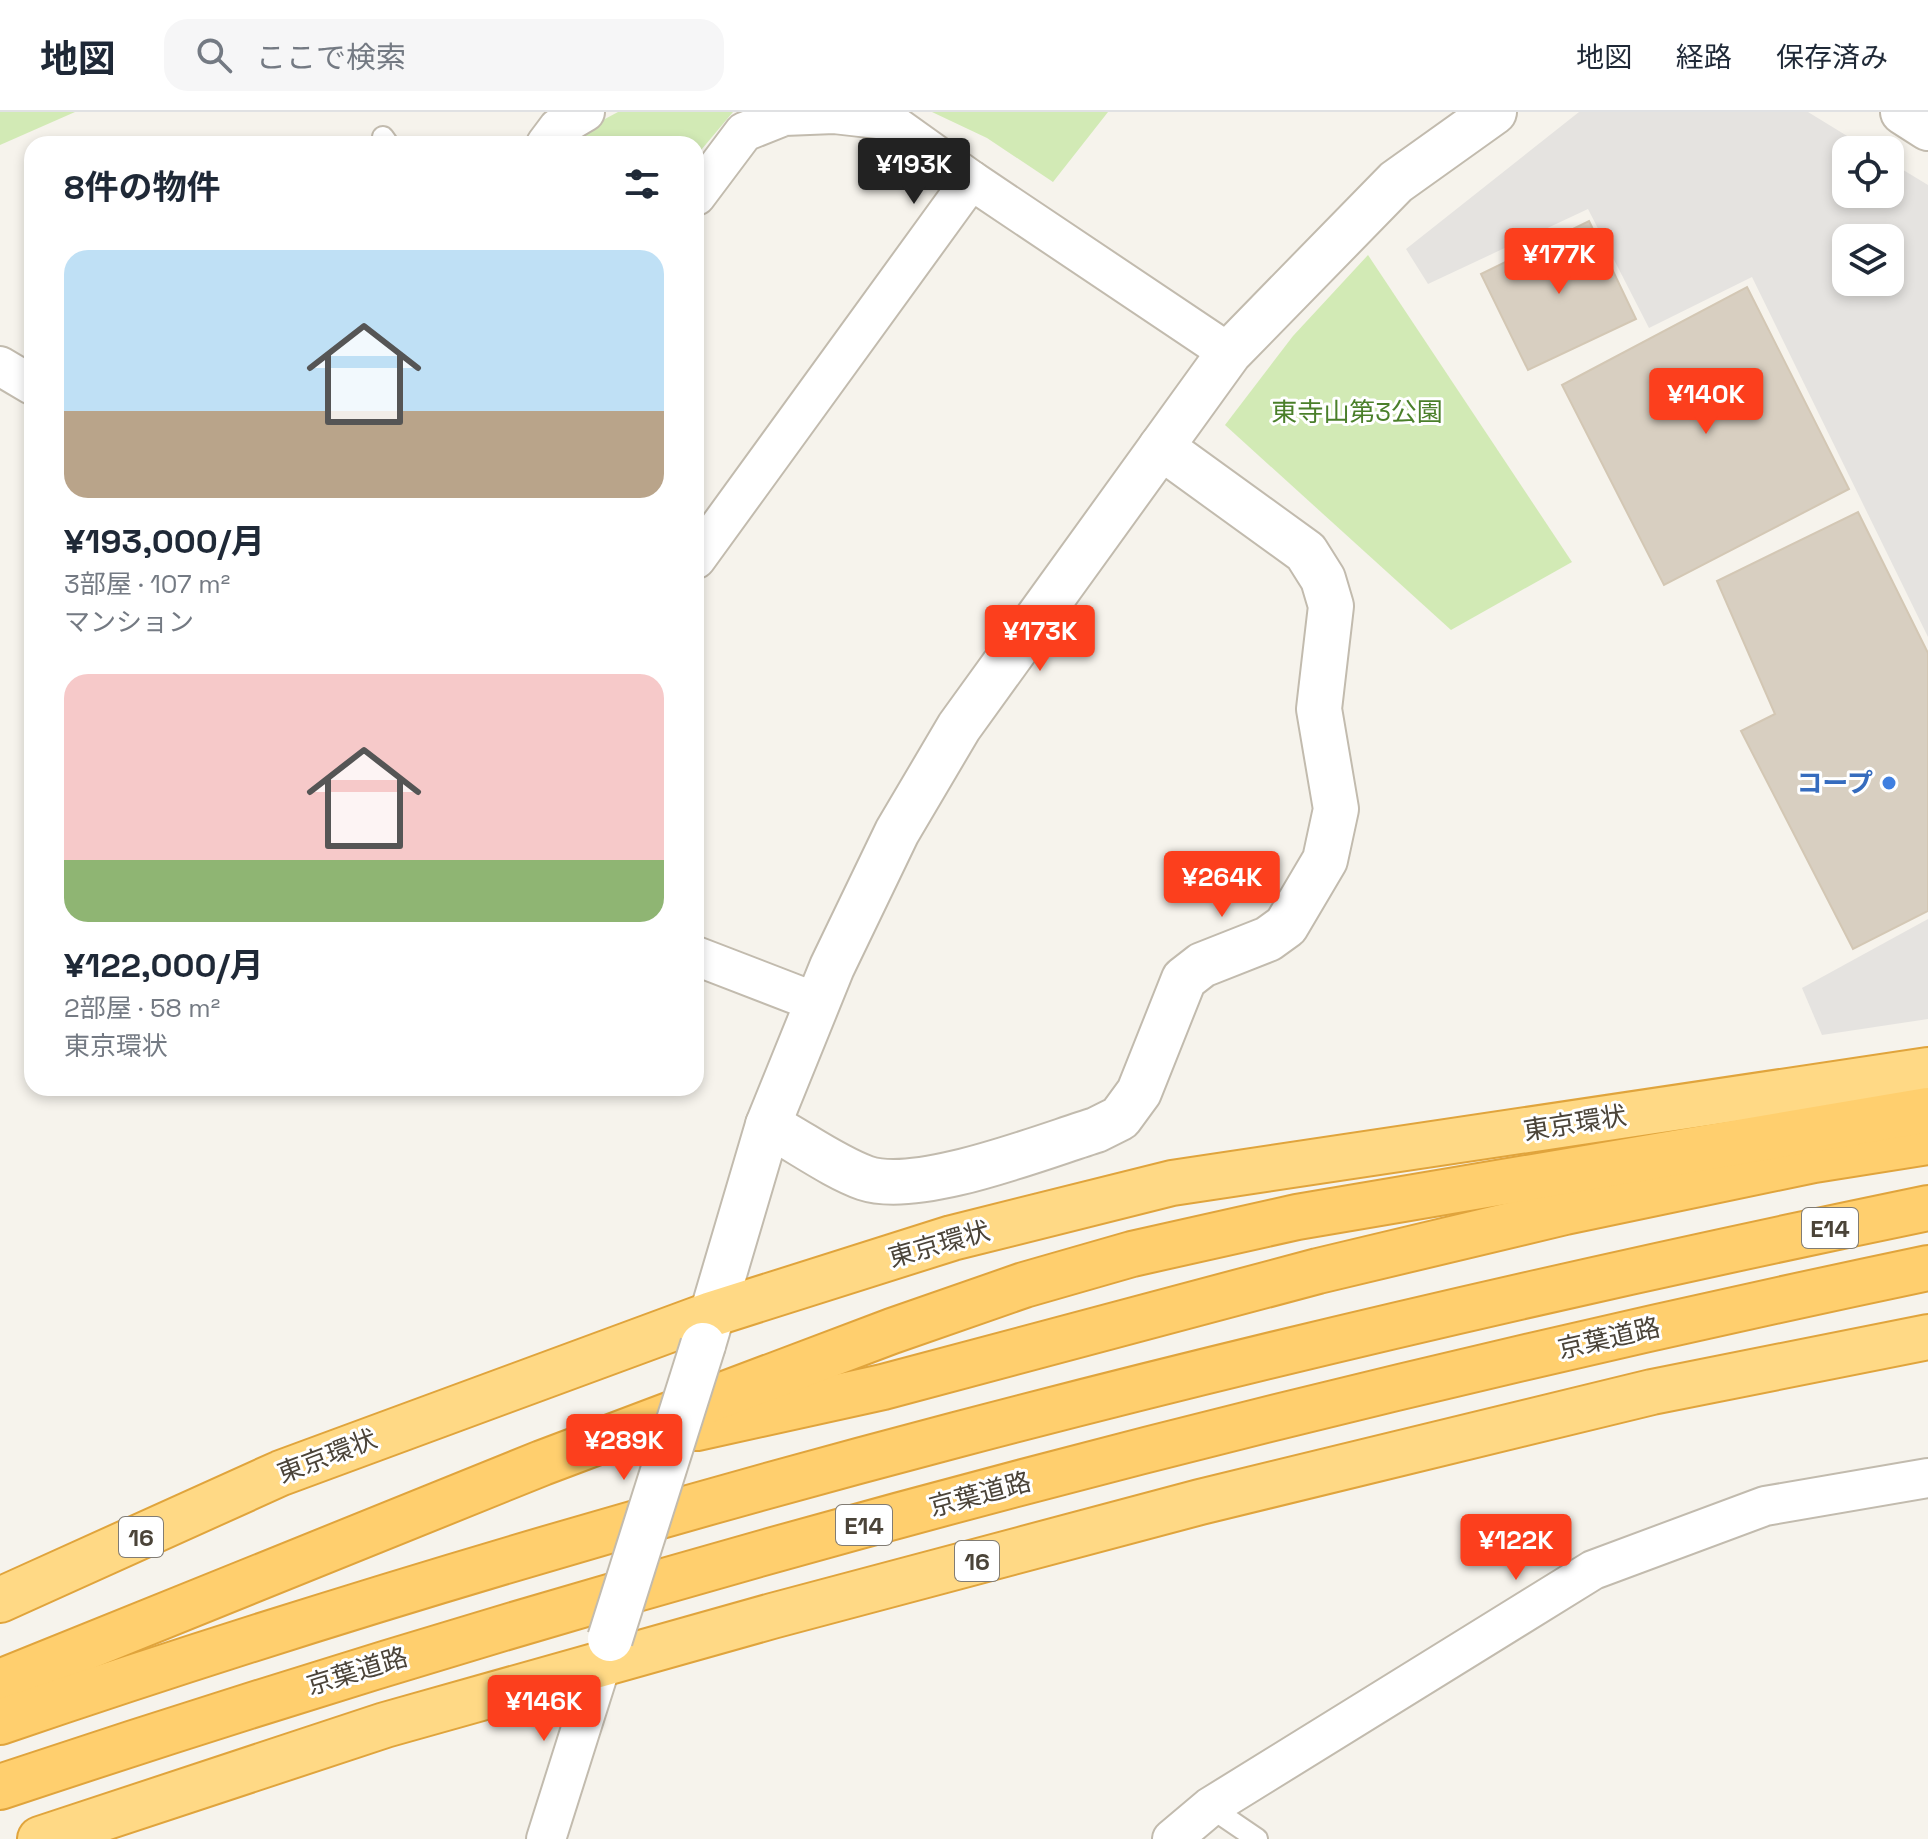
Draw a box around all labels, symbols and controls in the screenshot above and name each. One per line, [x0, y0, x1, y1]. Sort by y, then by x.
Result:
search box [164, 19, 724, 91]
icon: search [192, 33, 236, 77]
text: 地図 [40, 35, 116, 83]
text: ここで検索 [256, 38, 406, 77]
text: 地図 [1576, 39, 1632, 75]
text: 経路 [1676, 39, 1732, 75]
text: 保存済み [1776, 39, 1888, 75]
map controls [1832, 136, 1904, 296]
button: locate [1832, 136, 1904, 208]
pin: ¥193K [858, 138, 970, 206]
text: ¥193K [876, 147, 952, 181]
icon: filters [620, 162, 664, 206]
text: 8件の物件 [64, 166, 220, 209]
button: layers [1832, 224, 1904, 296]
pin: ¥177K [1503, 228, 1615, 296]
text: ¥177K [1523, 237, 1595, 271]
icon: home [292, 302, 436, 446]
pin: ¥140K [1650, 368, 1762, 436]
text: ¥140K [1667, 377, 1745, 411]
park label: 東寺山第3公園 [1271, 395, 1443, 429]
text: ¥193,000/月 [64, 520, 265, 563]
text: 3部屋 · 107 m² [64, 567, 230, 601]
text: マンション [64, 605, 194, 639]
pin: ¥173K [984, 605, 1096, 673]
text: ¥173K [1003, 614, 1077, 648]
icon: home [292, 726, 436, 870]
place label: コープ [1797, 766, 1873, 800]
marker: コープ [1880, 774, 1898, 792]
pin: ¥264K [1166, 851, 1278, 919]
text: ¥264K [1182, 860, 1262, 894]
text: ¥122,000/月 [64, 944, 264, 987]
text: 2部屋 · 58 m² [64, 991, 220, 1025]
text: 東京環状 [64, 1029, 168, 1063]
street label: 東京環状 [1521, 1098, 1629, 1148]
road number: E14 [1802, 1208, 1858, 1248]
street label: 東京環状 [884, 1213, 994, 1275]
street label: 京葉道路 [1555, 1310, 1663, 1366]
pin: ¥289K [568, 1414, 680, 1482]
street label: 東京環状 [272, 1421, 382, 1491]
text: ¥289K [584, 1423, 664, 1457]
street label: 京葉道路 [925, 1464, 1035, 1524]
road number: E14 [836, 1505, 892, 1545]
pin: ¥122K [1460, 1514, 1572, 1582]
road number: 16 [119, 1517, 163, 1557]
text: ¥122K [1478, 1523, 1554, 1557]
road number: 16 [955, 1541, 999, 1581]
street label: 京葉道路 [302, 1640, 412, 1702]
pin: ¥146K [488, 1675, 600, 1743]
text: ¥146K [506, 1684, 582, 1718]

